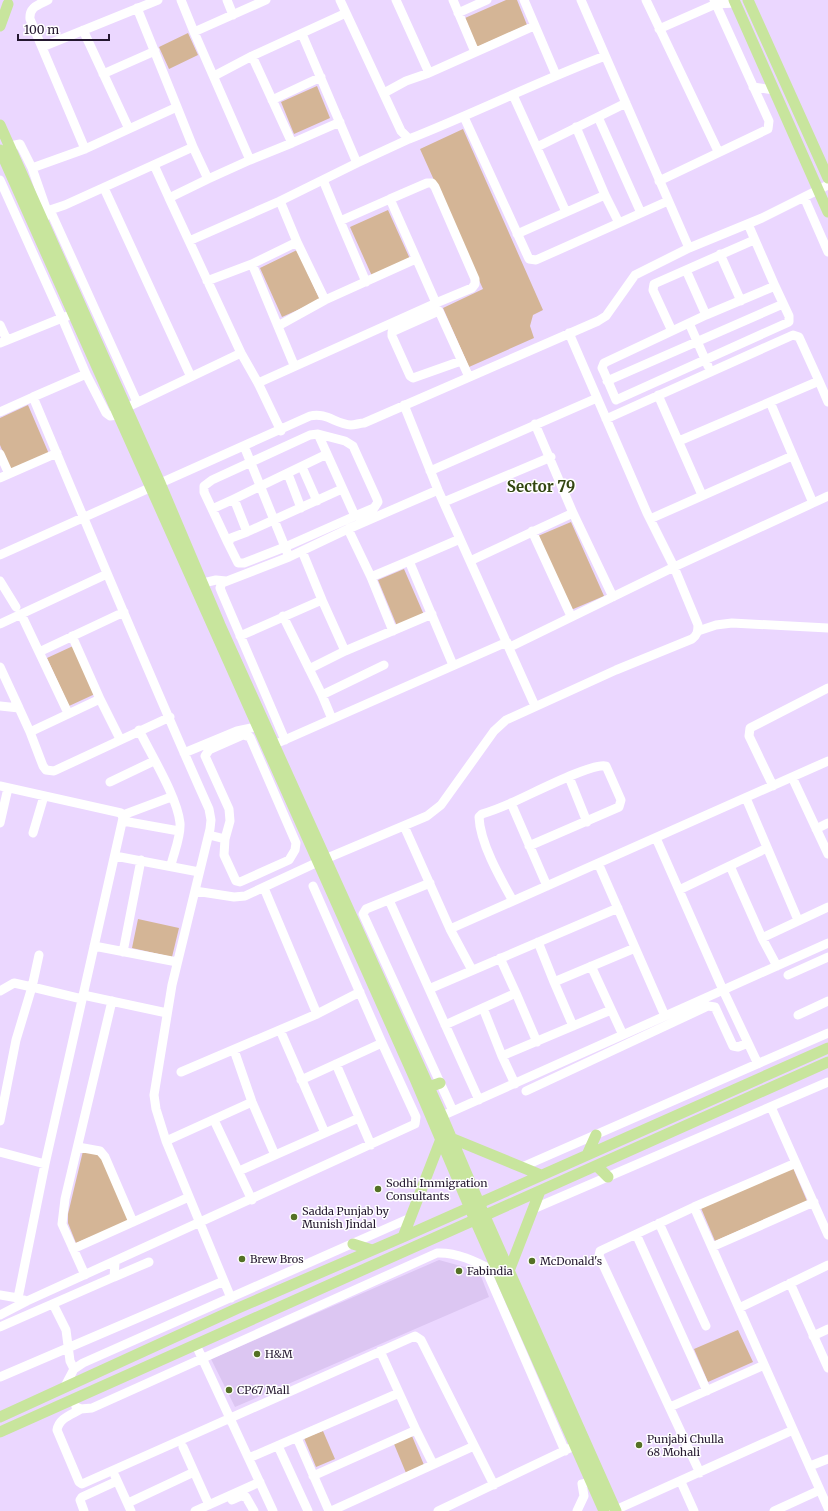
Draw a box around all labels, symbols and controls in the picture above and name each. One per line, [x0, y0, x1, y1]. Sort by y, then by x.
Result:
scale bar [18, 16, 109, 42]
text: 100 m [24, 22, 59, 37]
district label: Sector 79 [507, 477, 575, 496]
place label: Sodhi Immigration Consultants [386, 1176, 488, 1203]
marker: Sodhi Immigration Consultants [373, 1184, 383, 1194]
place label: Sadda Punjab by Munish Jindal [302, 1204, 389, 1231]
marker: Sadda Punjab by Munish Jindal [289, 1212, 299, 1222]
place label: Brew Bros [250, 1252, 304, 1266]
marker: Brew Bros [237, 1254, 247, 1264]
place label: McDonald's [540, 1254, 602, 1268]
marker: McDonald's [527, 1256, 537, 1266]
place label: Fabindia [467, 1264, 513, 1278]
marker: Fabindia [454, 1266, 464, 1276]
place label: H&M [265, 1347, 293, 1361]
marker: H&M [252, 1349, 262, 1359]
place label: CP67 Mall [237, 1383, 290, 1397]
marker: CP67 Mall [224, 1385, 234, 1395]
place label: Punjabi Chulla 68 Mohali [647, 1432, 724, 1459]
marker: Punjabi Chulla 68 Mohali [634, 1440, 644, 1450]

